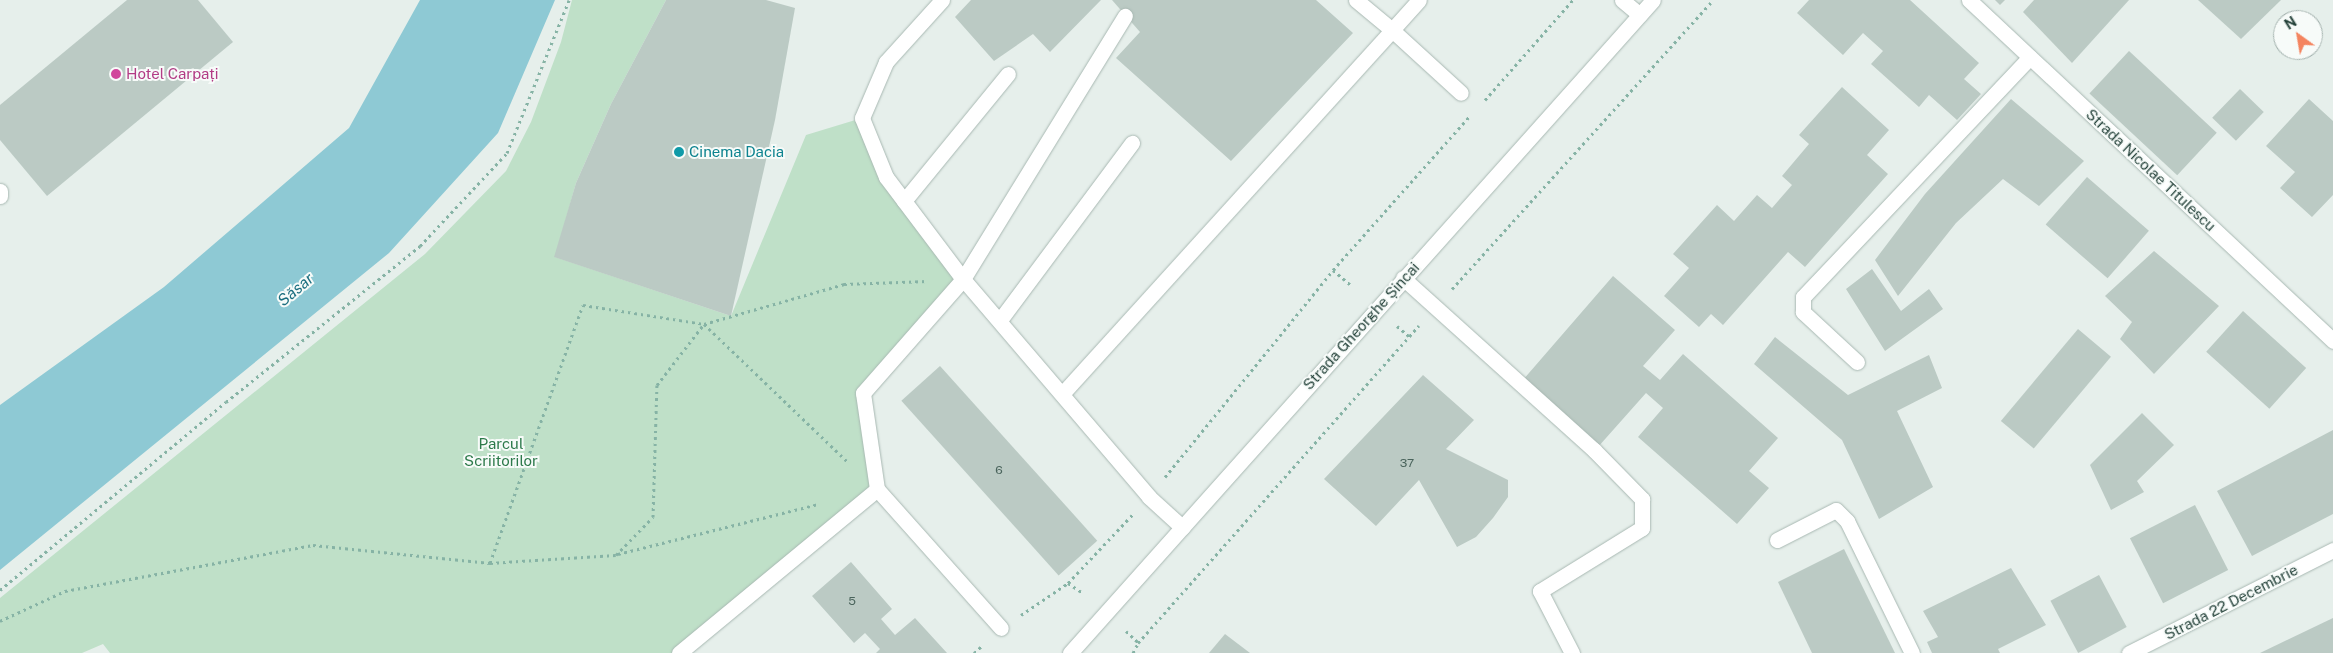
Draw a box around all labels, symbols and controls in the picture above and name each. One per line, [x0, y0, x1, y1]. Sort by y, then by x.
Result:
north arrow [2273, 10, 2323, 60]
text: N [2282, 13, 2299, 33]
place label: Hotel Carpați [126, 65, 219, 83]
marker: Hotel Carpați [110, 68, 122, 80]
street label: Strada Nicolae Titulescu [2082, 105, 2220, 235]
place label: Cinema Dacia [689, 143, 784, 161]
marker: Cinema Dacia [673, 146, 685, 158]
street label: Strada Gheorghe Șincai [1299, 259, 1423, 393]
water label: Săsar [274, 269, 318, 311]
park label: Parcul Scriitorilor [464, 434, 538, 469]
house number: 37 [1400, 457, 1414, 471]
house number: 6 [995, 464, 1003, 478]
street label: Strada 22 Decembrie [2161, 561, 2301, 643]
house number: 5 [848, 595, 856, 609]

